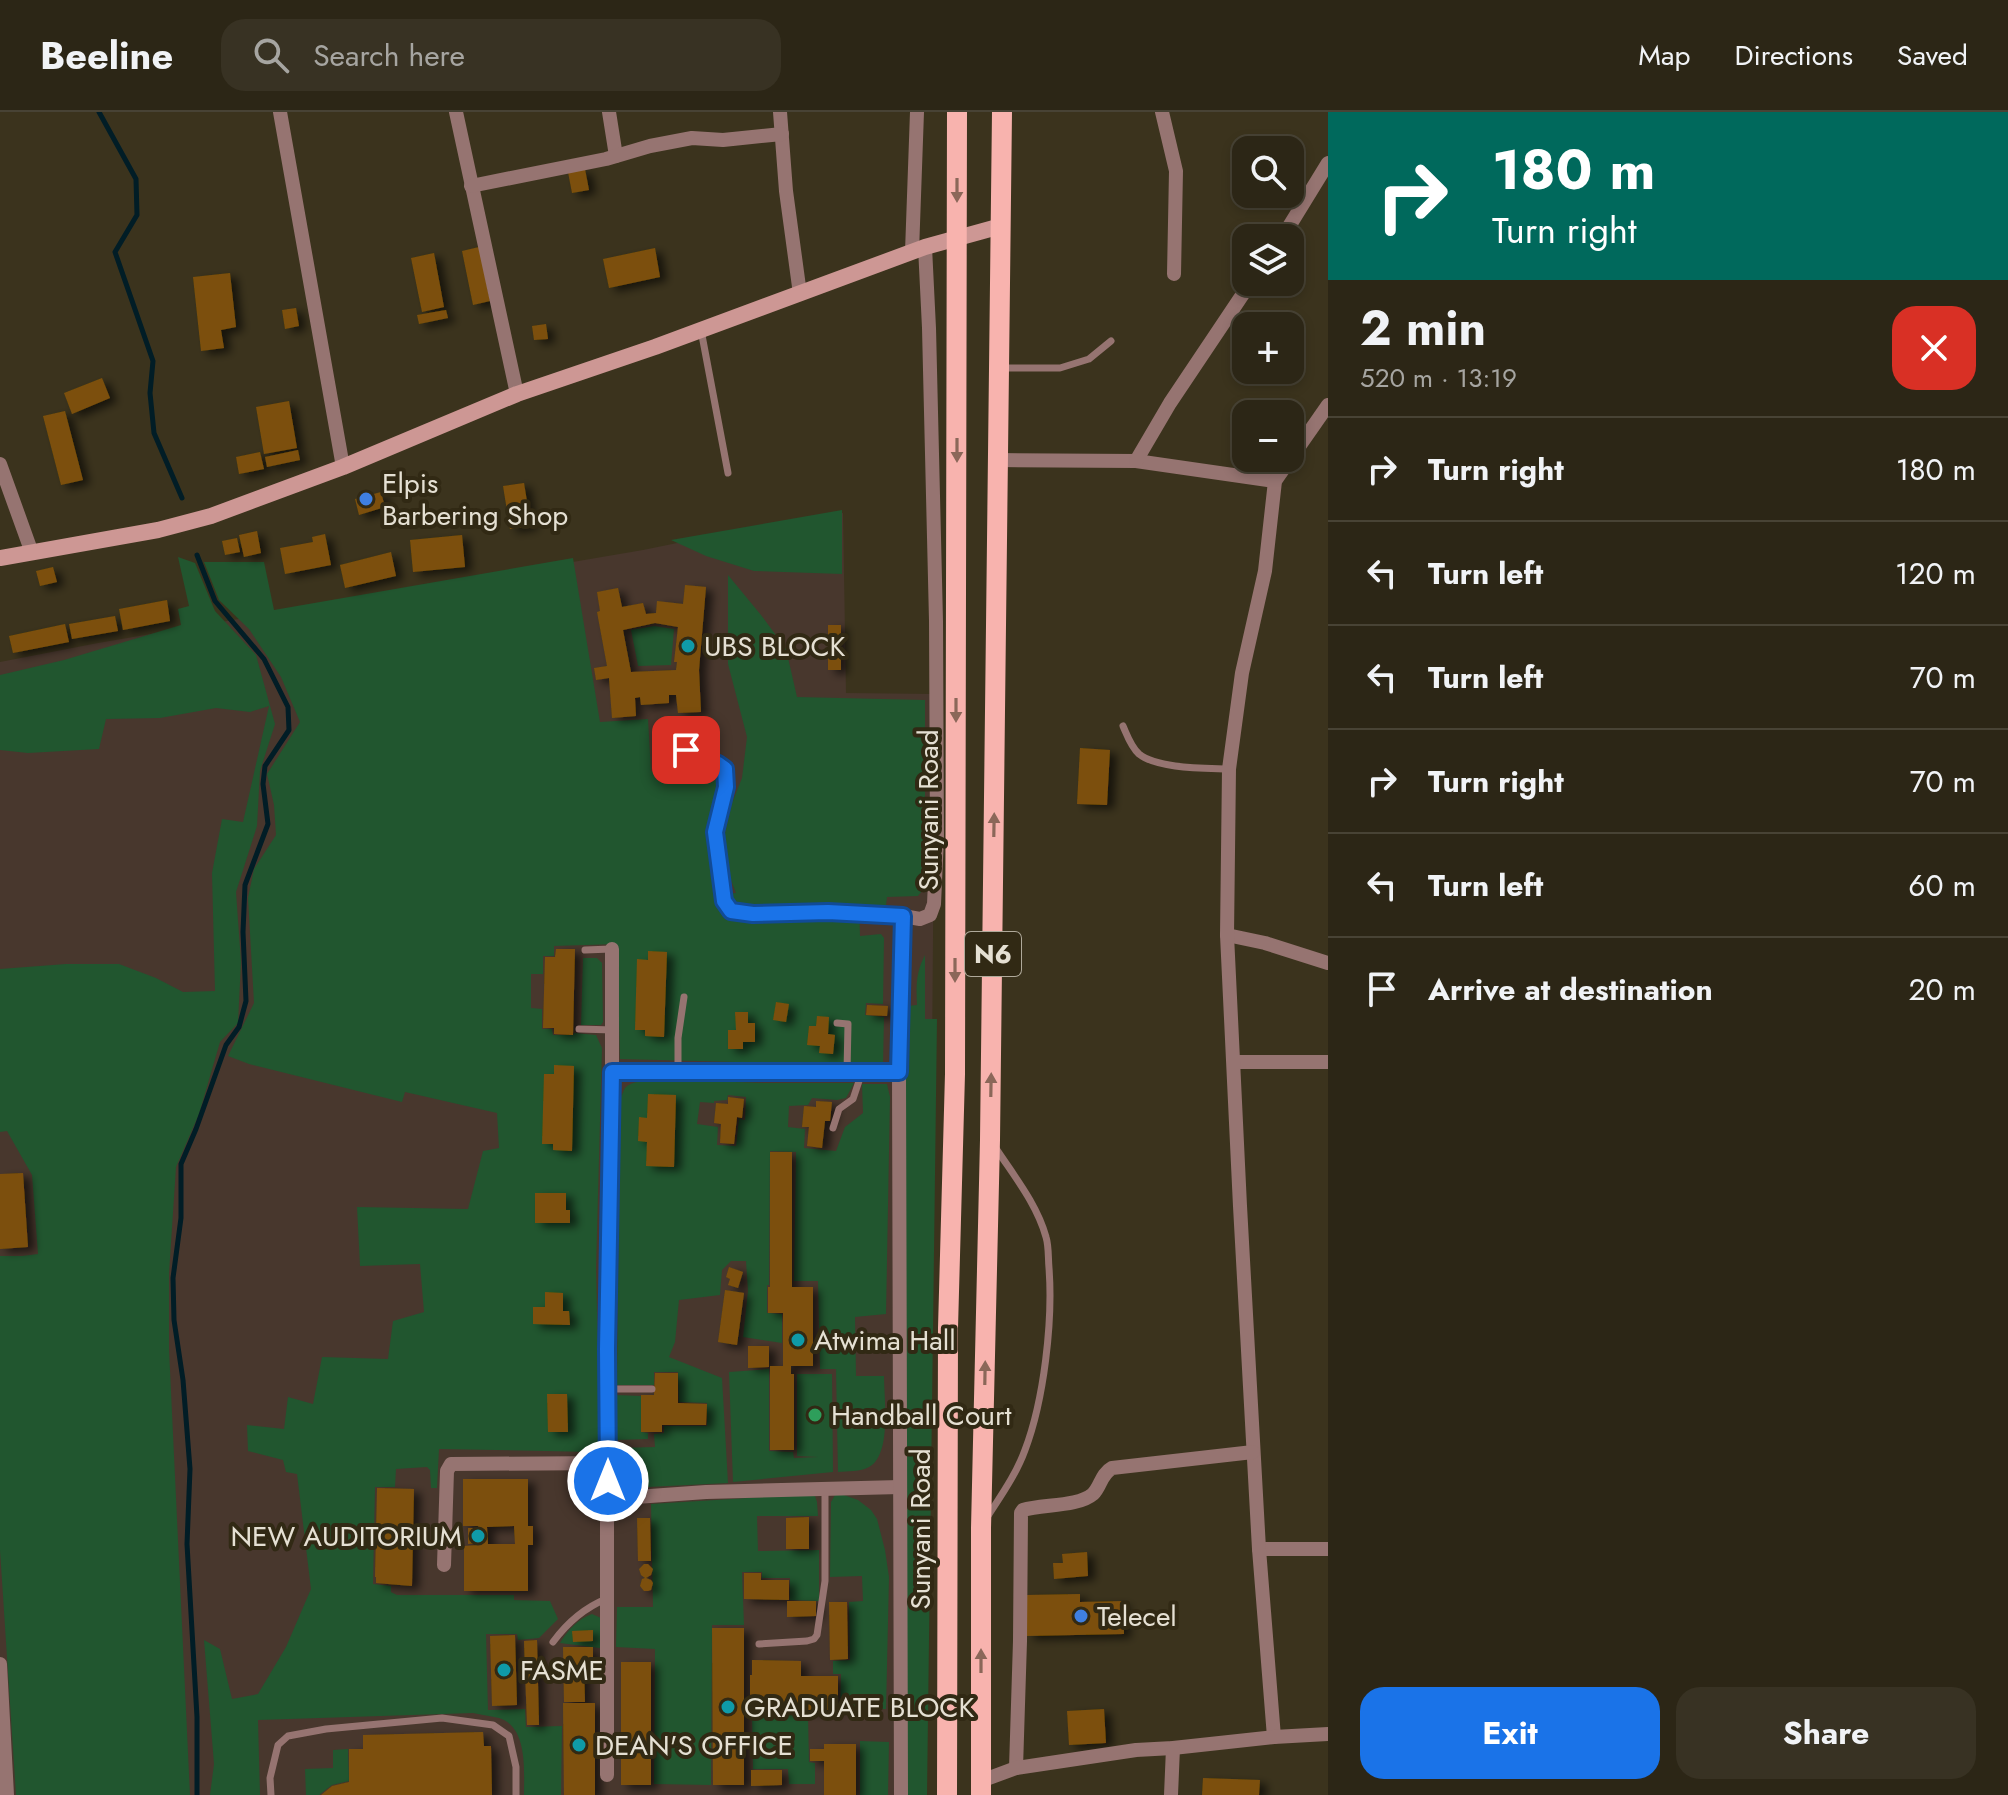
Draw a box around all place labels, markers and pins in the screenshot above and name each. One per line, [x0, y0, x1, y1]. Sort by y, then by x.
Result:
place label: Elpis Barbering Shop [382, 463, 568, 536]
marker: Elpis Barbering Shop [357, 490, 375, 508]
place label: UBS BLOCK [704, 626, 846, 667]
marker: UBS BLOCK [679, 637, 697, 655]
pin [652, 716, 720, 784]
place label: Atwima Hall [814, 1320, 956, 1361]
marker: Atwima Hall [789, 1331, 807, 1349]
place label: Handball Court [831, 1395, 1012, 1436]
marker: Handball Court [806, 1406, 824, 1424]
place label: NEW AUDITORIUM [230, 1516, 462, 1557]
marker: NEW AUDITORIUM [469, 1527, 487, 1545]
place label: Telecel [1097, 1596, 1177, 1637]
marker: Telecel [1072, 1607, 1090, 1625]
place label: FASME [520, 1650, 604, 1691]
marker: FASME [495, 1661, 513, 1679]
place label: GRADUATE BLOCK [744, 1687, 974, 1728]
marker: GRADUATE BLOCK [719, 1698, 737, 1716]
place label: DEAN'S OFFICE [595, 1725, 793, 1766]
marker: DEAN'S OFFICE [570, 1736, 588, 1754]

